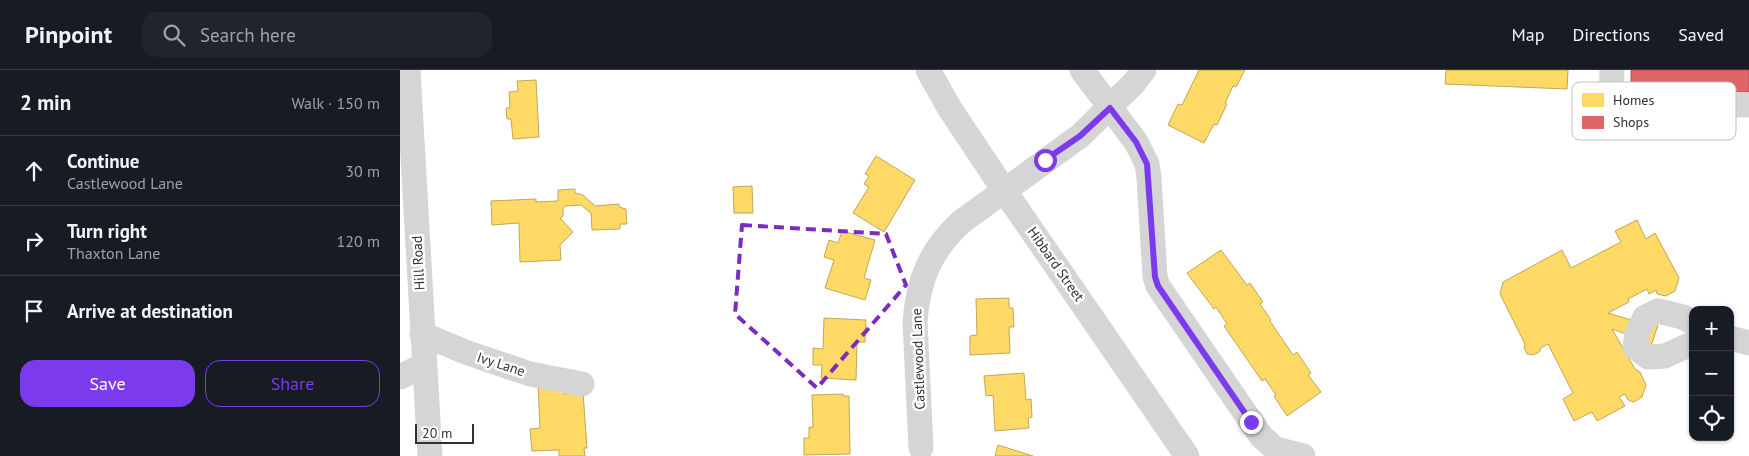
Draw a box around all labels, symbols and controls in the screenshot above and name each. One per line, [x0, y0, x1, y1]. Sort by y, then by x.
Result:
search box [142, 12, 492, 57]
text: Pinpoint [25, 19, 112, 50]
icon: search [160, 21, 188, 49]
text: Search here [200, 23, 296, 47]
text: Map [1512, 23, 1544, 46]
text: Directions [1572, 23, 1650, 46]
text: Saved [1678, 23, 1724, 46]
legend [1572, 82, 1736, 140]
text: 2 min [20, 89, 71, 116]
text: Homes [1613, 91, 1654, 109]
text: Walk · 150 m [291, 93, 380, 113]
text: Shops [1613, 113, 1649, 131]
text: Continue [67, 149, 139, 173]
route start [1034, 149, 1057, 172]
icon: ahead [20, 157, 48, 185]
text: 30 m [345, 161, 380, 181]
text: Castlewood Lane [67, 173, 183, 193]
text: Turn right [67, 219, 147, 243]
street label: Hibbard Street [1024, 223, 1088, 305]
icon: right [20, 227, 48, 255]
text: 120 m [337, 231, 380, 251]
street label: Hill Road [408, 235, 428, 291]
text: Thaxton Lane [67, 243, 160, 263]
icon: arrive [20, 297, 48, 325]
text: Arrive at destination [67, 299, 233, 323]
map controls [1689, 306, 1734, 441]
button: + [1689, 306, 1734, 351]
street label: Castlewood Lane [907, 308, 929, 410]
street label: Ivy Lane [475, 348, 527, 380]
button: − [1689, 351, 1734, 396]
button: Save [20, 360, 195, 407]
button: Share [205, 360, 380, 407]
button: locate [1689, 396, 1734, 441]
route end [1240, 411, 1263, 434]
scale bar [415, 421, 474, 444]
text: 20 m [422, 424, 452, 442]

